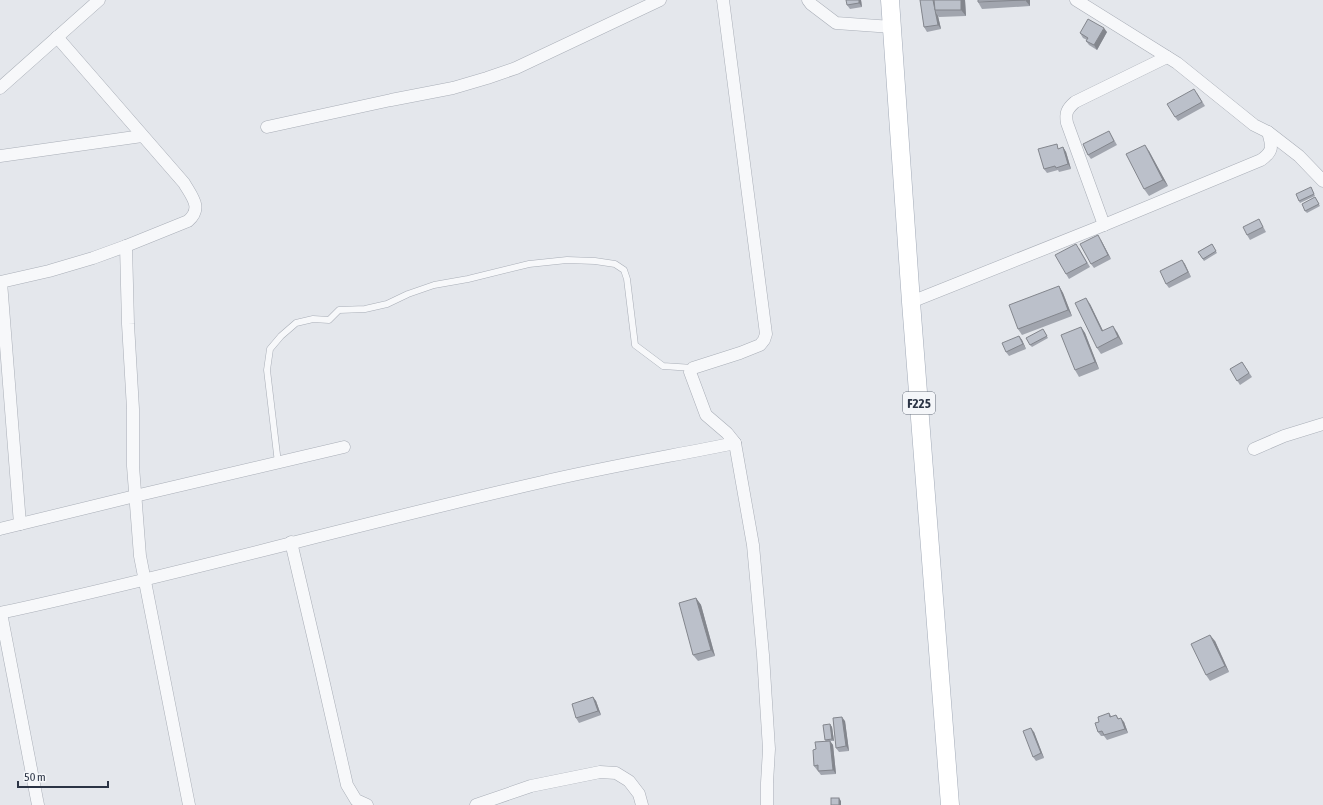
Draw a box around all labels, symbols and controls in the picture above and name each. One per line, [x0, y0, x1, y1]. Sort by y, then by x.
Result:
road number: F225 [903, 392, 935, 414]
scale bar [18, 763, 108, 789]
text: 50 m [24, 770, 46, 784]

